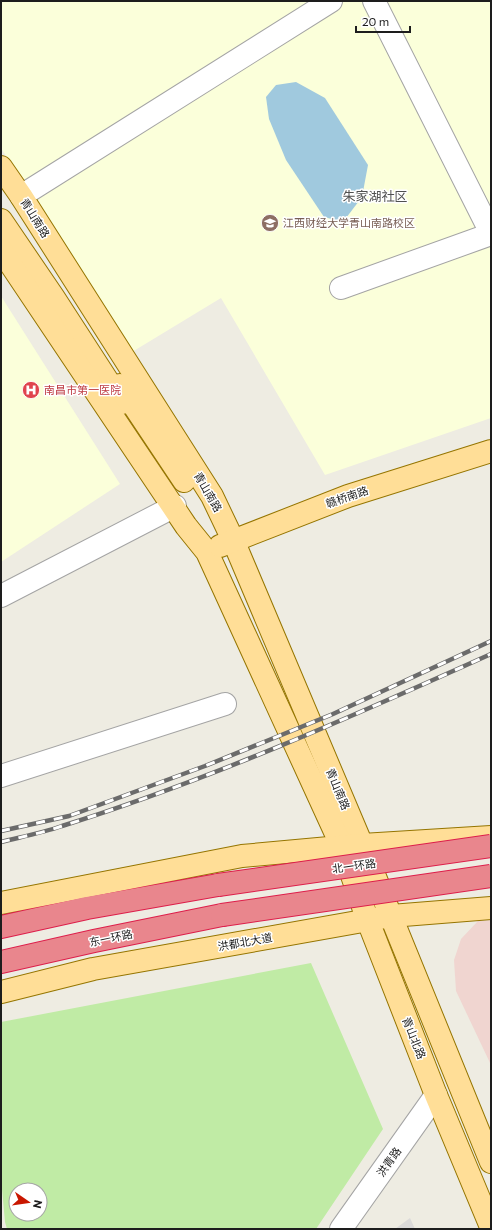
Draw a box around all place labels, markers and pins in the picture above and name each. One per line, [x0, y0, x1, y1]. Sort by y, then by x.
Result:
school or university icon: 江西财经大学青山南路校区 [260, 213, 280, 233]
place label: 江西财经大学青山南路校区 [283, 216, 415, 229]
hospital icon: 南昌市第一医院 [21, 380, 41, 400]
place label: 南昌市第一医院 [44, 383, 121, 396]

